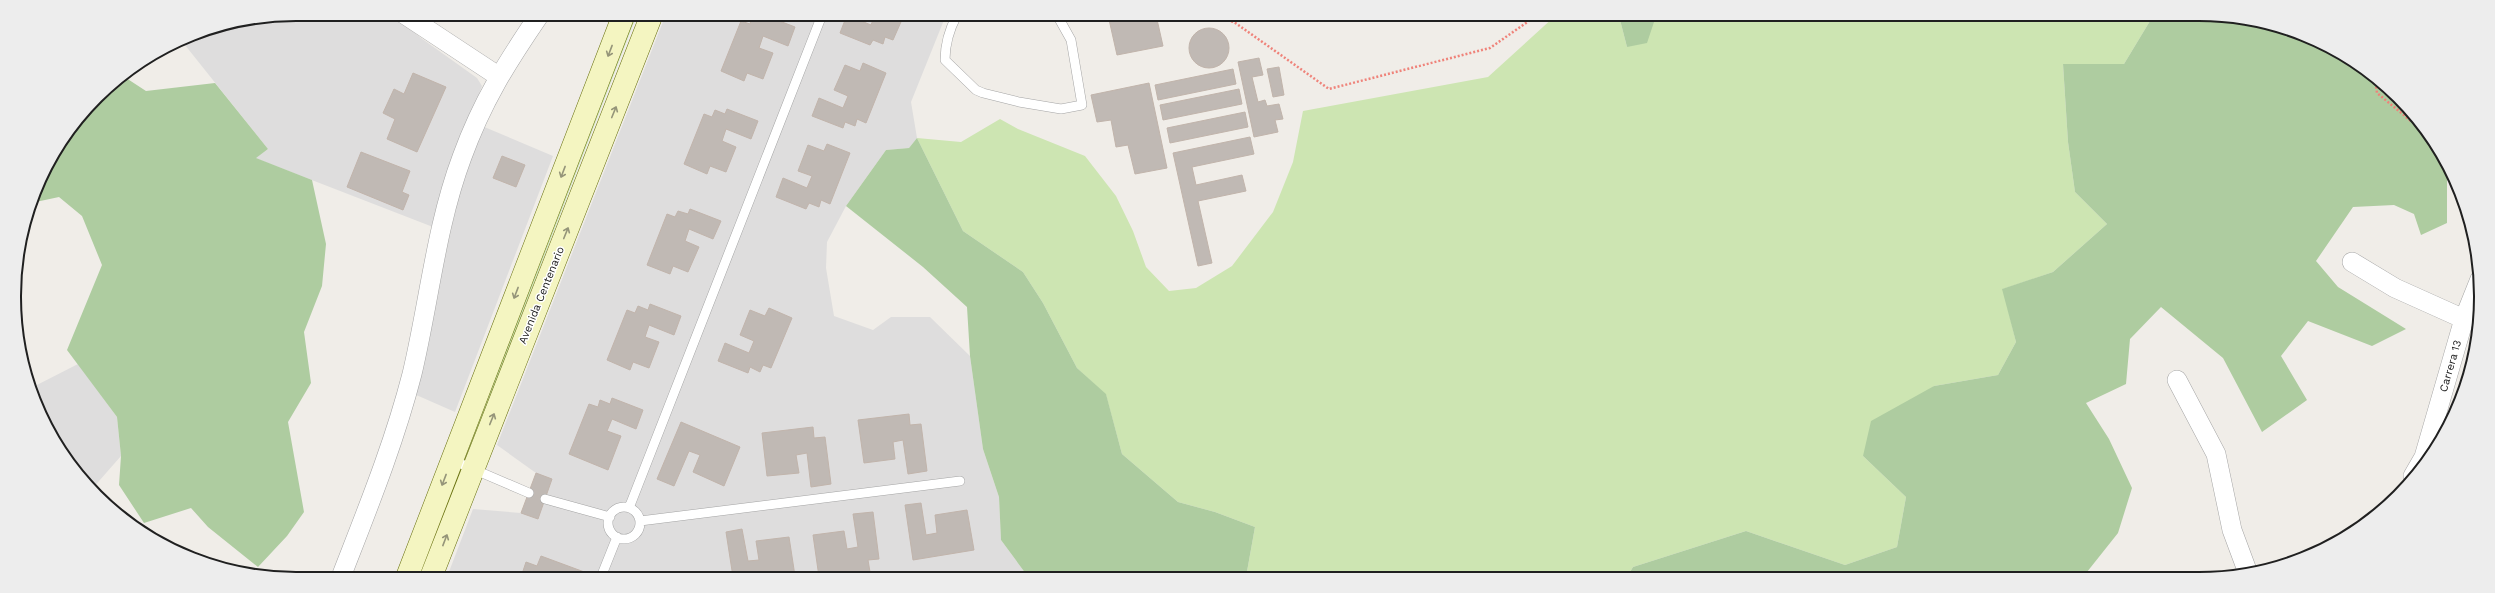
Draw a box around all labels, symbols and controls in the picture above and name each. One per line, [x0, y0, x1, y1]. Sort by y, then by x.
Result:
one-way arrow [606, 44, 614, 56]
one-way arrow [610, 107, 618, 119]
one-way arrow [559, 166, 567, 178]
one-way arrow [562, 227, 570, 239]
street label: Avenida Centenario [516, 245, 567, 346]
one-way arrow [512, 287, 520, 299]
street label: Carrera 13 [2437, 339, 2464, 394]
one-way arrow [489, 413, 497, 425]
one-way arrow [440, 473, 448, 485]
one-way arrow [442, 535, 450, 547]

